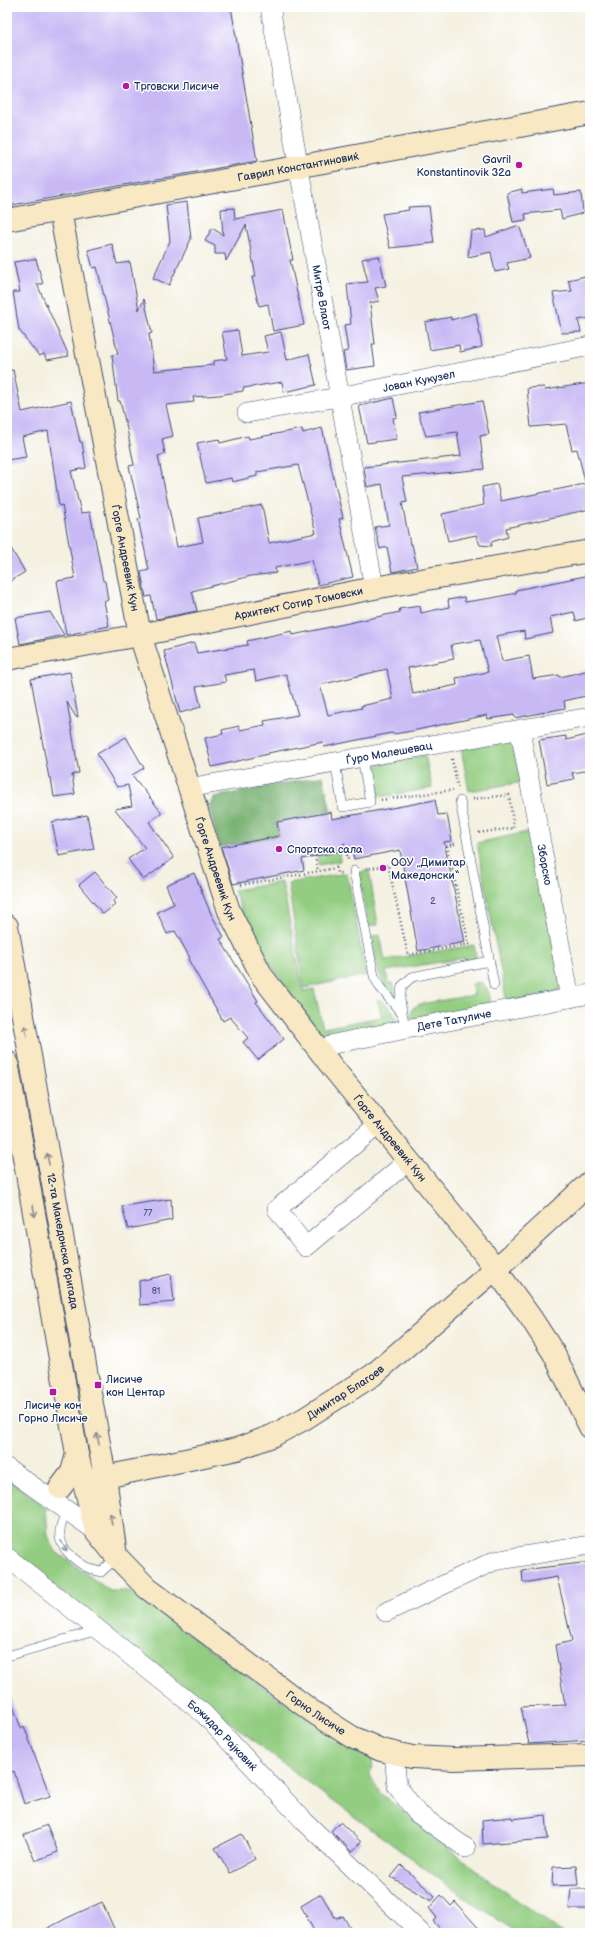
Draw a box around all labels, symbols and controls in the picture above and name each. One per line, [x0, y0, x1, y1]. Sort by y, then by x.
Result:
place label: Трговски Лисиче [134, 80, 219, 93]
marker: Трговски Лисиче [121, 81, 131, 91]
street label: Гаврил Константиновиќ [236, 149, 360, 184]
place label: Gavril Konstantinovik 32a [417, 153, 511, 179]
marker: Gavril Konstantinovik 32a [514, 160, 524, 170]
street label: Митре Влаот [310, 264, 334, 331]
street label: Јован Кукузел [382, 367, 456, 394]
street label: Ѓорге Андреевиќ Кун [109, 503, 142, 612]
street label: Архитект Сотир Томовски [232, 584, 364, 623]
street label: Ѓуро Малешевац [345, 738, 434, 767]
street label: Ѓорге Андреевиќ Кун [193, 815, 239, 923]
place label: Спортска сала [287, 843, 363, 856]
street label: Зборско [535, 843, 555, 886]
marker: Спортска сала [274, 844, 284, 854]
place label: ООУ „Димитар Македонски“ [391, 856, 466, 882]
marker: ООУ „Димитар Македонски“ [378, 863, 388, 873]
house number: 2 [430, 896, 436, 907]
street label: Дете Татуличе [416, 1006, 492, 1033]
one-way arrow [21, 1025, 29, 1038]
street label: Ѓорге Андреевиќ Кун [351, 1091, 429, 1184]
one-way arrow [44, 1153, 52, 1166]
street label: 12-та Македонска бригада [45, 1172, 82, 1311]
one-way arrow [30, 1204, 38, 1217]
house number: 77 [144, 1208, 153, 1219]
house number: 81 [152, 1286, 160, 1297]
street label: Димитар Благоев [304, 1362, 387, 1422]
place label: Лисиче кон Центар [105, 1373, 166, 1399]
marker: Лисиче кон Центар [93, 1380, 103, 1390]
marker: Лисиче кон Горно Лисиче [48, 1387, 58, 1397]
place label: Лисиче кон Горно Лисиче [18, 1399, 88, 1425]
one-way arrow [94, 1432, 102, 1445]
one-way arrow [107, 1513, 115, 1526]
one-way arrow [61, 1540, 69, 1552]
street label: Горно Лисиче [283, 1688, 348, 1738]
street label: Божидар Рајковиќ [185, 1697, 260, 1774]

